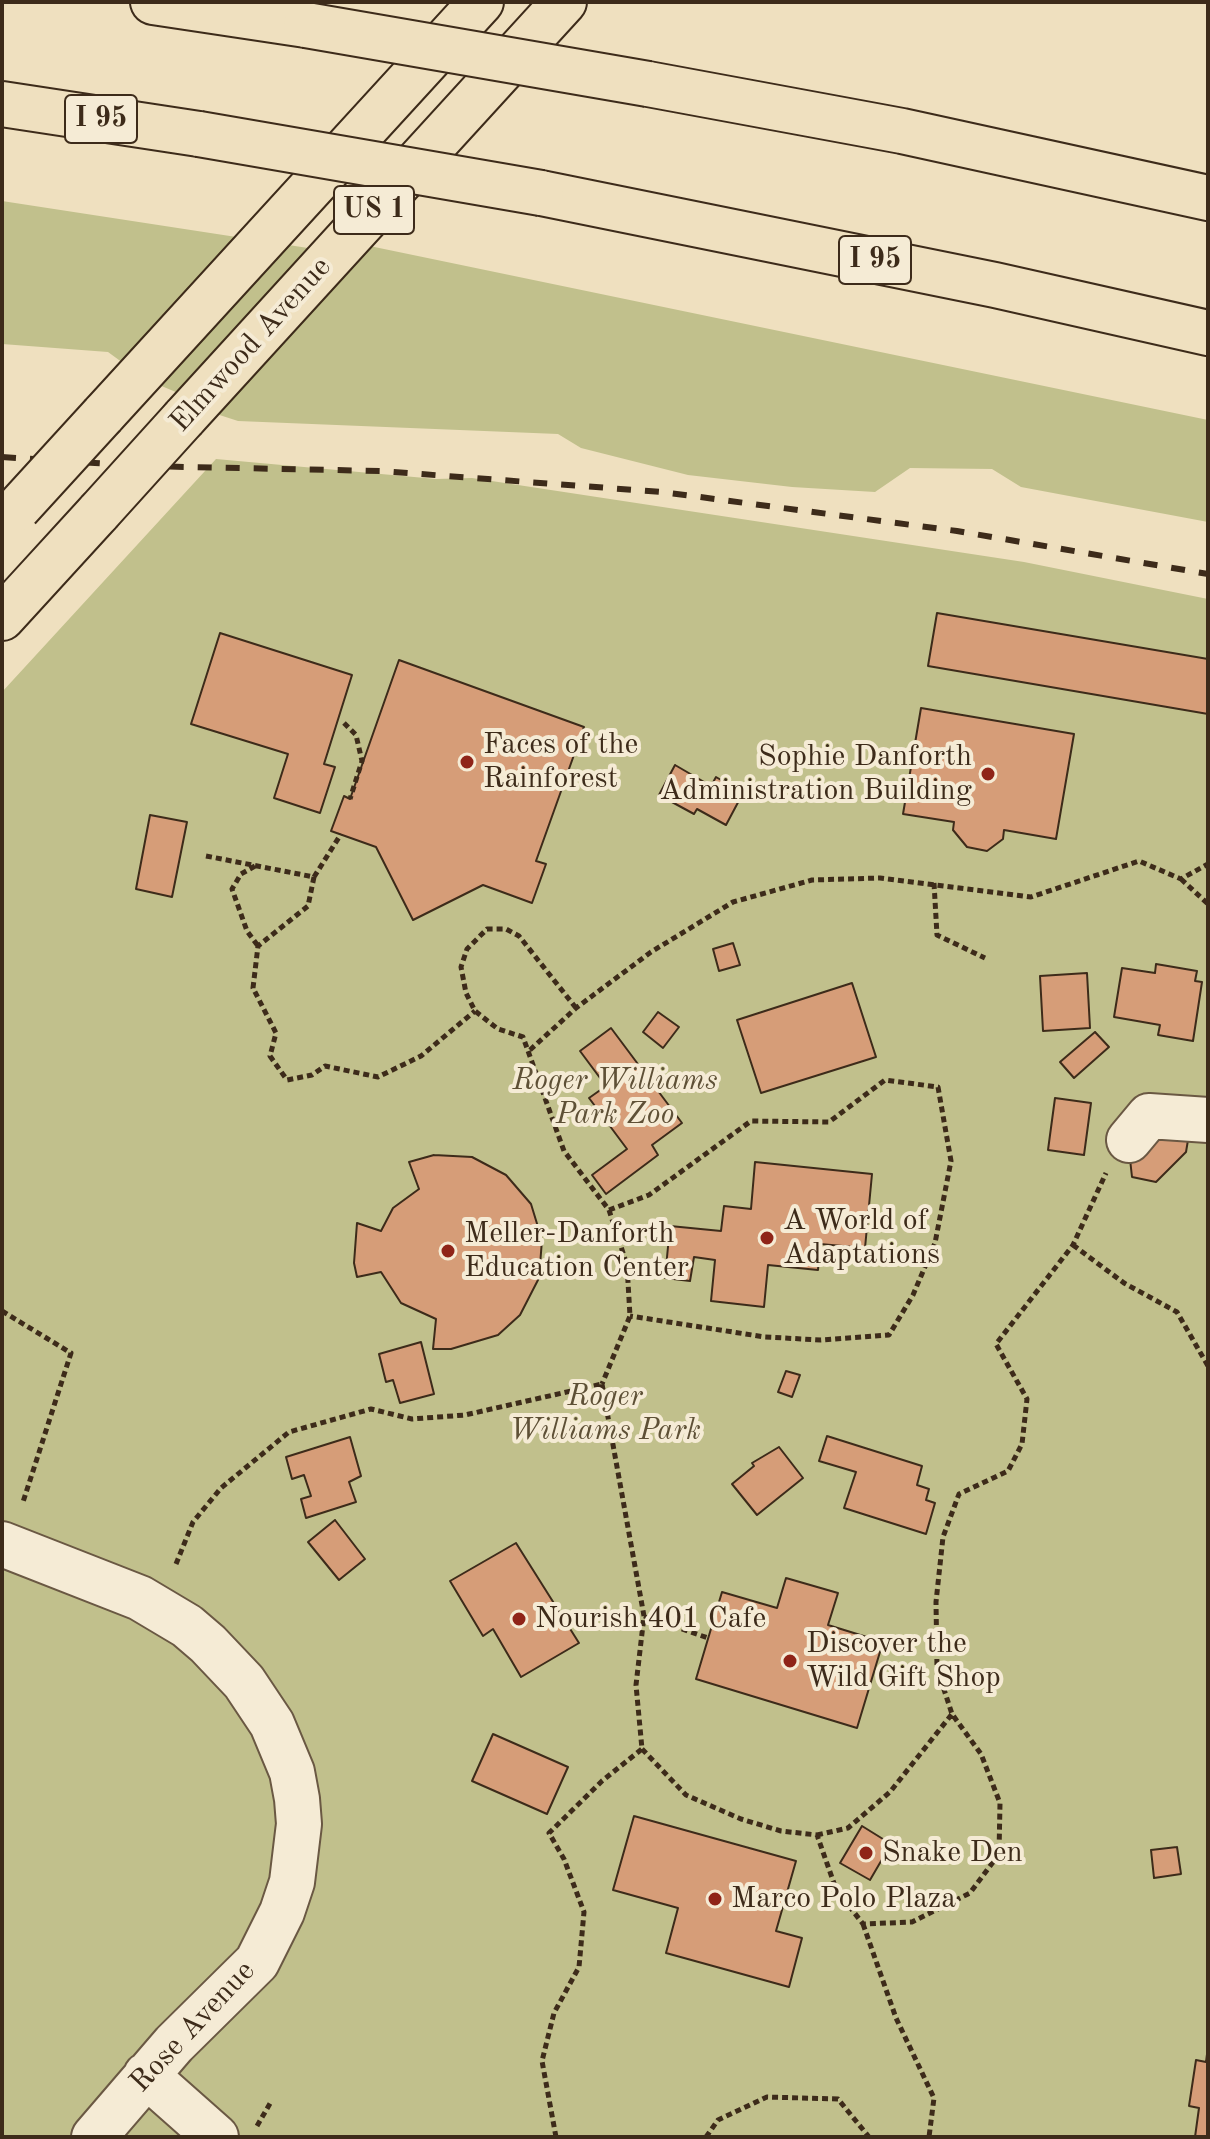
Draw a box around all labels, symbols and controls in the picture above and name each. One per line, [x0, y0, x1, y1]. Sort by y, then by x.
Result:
road number: I 95 [65, 95, 137, 143]
road number: US 1 [334, 186, 414, 234]
road number: I 95 [839, 236, 911, 284]
street label: Elmwood Avenue [163, 250, 339, 440]
place label: Faces of the Rainforest [483, 727, 638, 798]
place label: Sophie Danforth Administration Building [659, 739, 972, 810]
marker: Faces of the Rainforest [458, 753, 476, 771]
marker: Sophie Danforth Administration Building [979, 765, 997, 783]
park label: Roger Williams Park Zoo [512, 1063, 718, 1134]
place label: A World of Adaptations [783, 1203, 940, 1274]
place label: Meller-Danforth Education Center [464, 1216, 689, 1286]
marker: A World of Adaptations [758, 1229, 776, 1247]
marker: Meller-Danforth Education Center [439, 1242, 457, 1260]
park label: Roger Williams Park [509, 1379, 701, 1450]
place label: Nourish 401 Cafe [535, 1601, 766, 1637]
marker: Nourish 401 Cafe [510, 1610, 528, 1628]
place label: Discover the Wild Gift Shop [806, 1626, 1001, 1696]
marker: Discover the Wild Gift Shop [781, 1652, 799, 1670]
place label: Snake Den [882, 1835, 1023, 1871]
marker: Snake Den [857, 1844, 875, 1862]
place label: Marco Polo Plaza [731, 1881, 956, 1917]
marker: Marco Polo Plaza [706, 1890, 724, 1908]
street label: Rose Avenue [123, 1954, 263, 2100]

